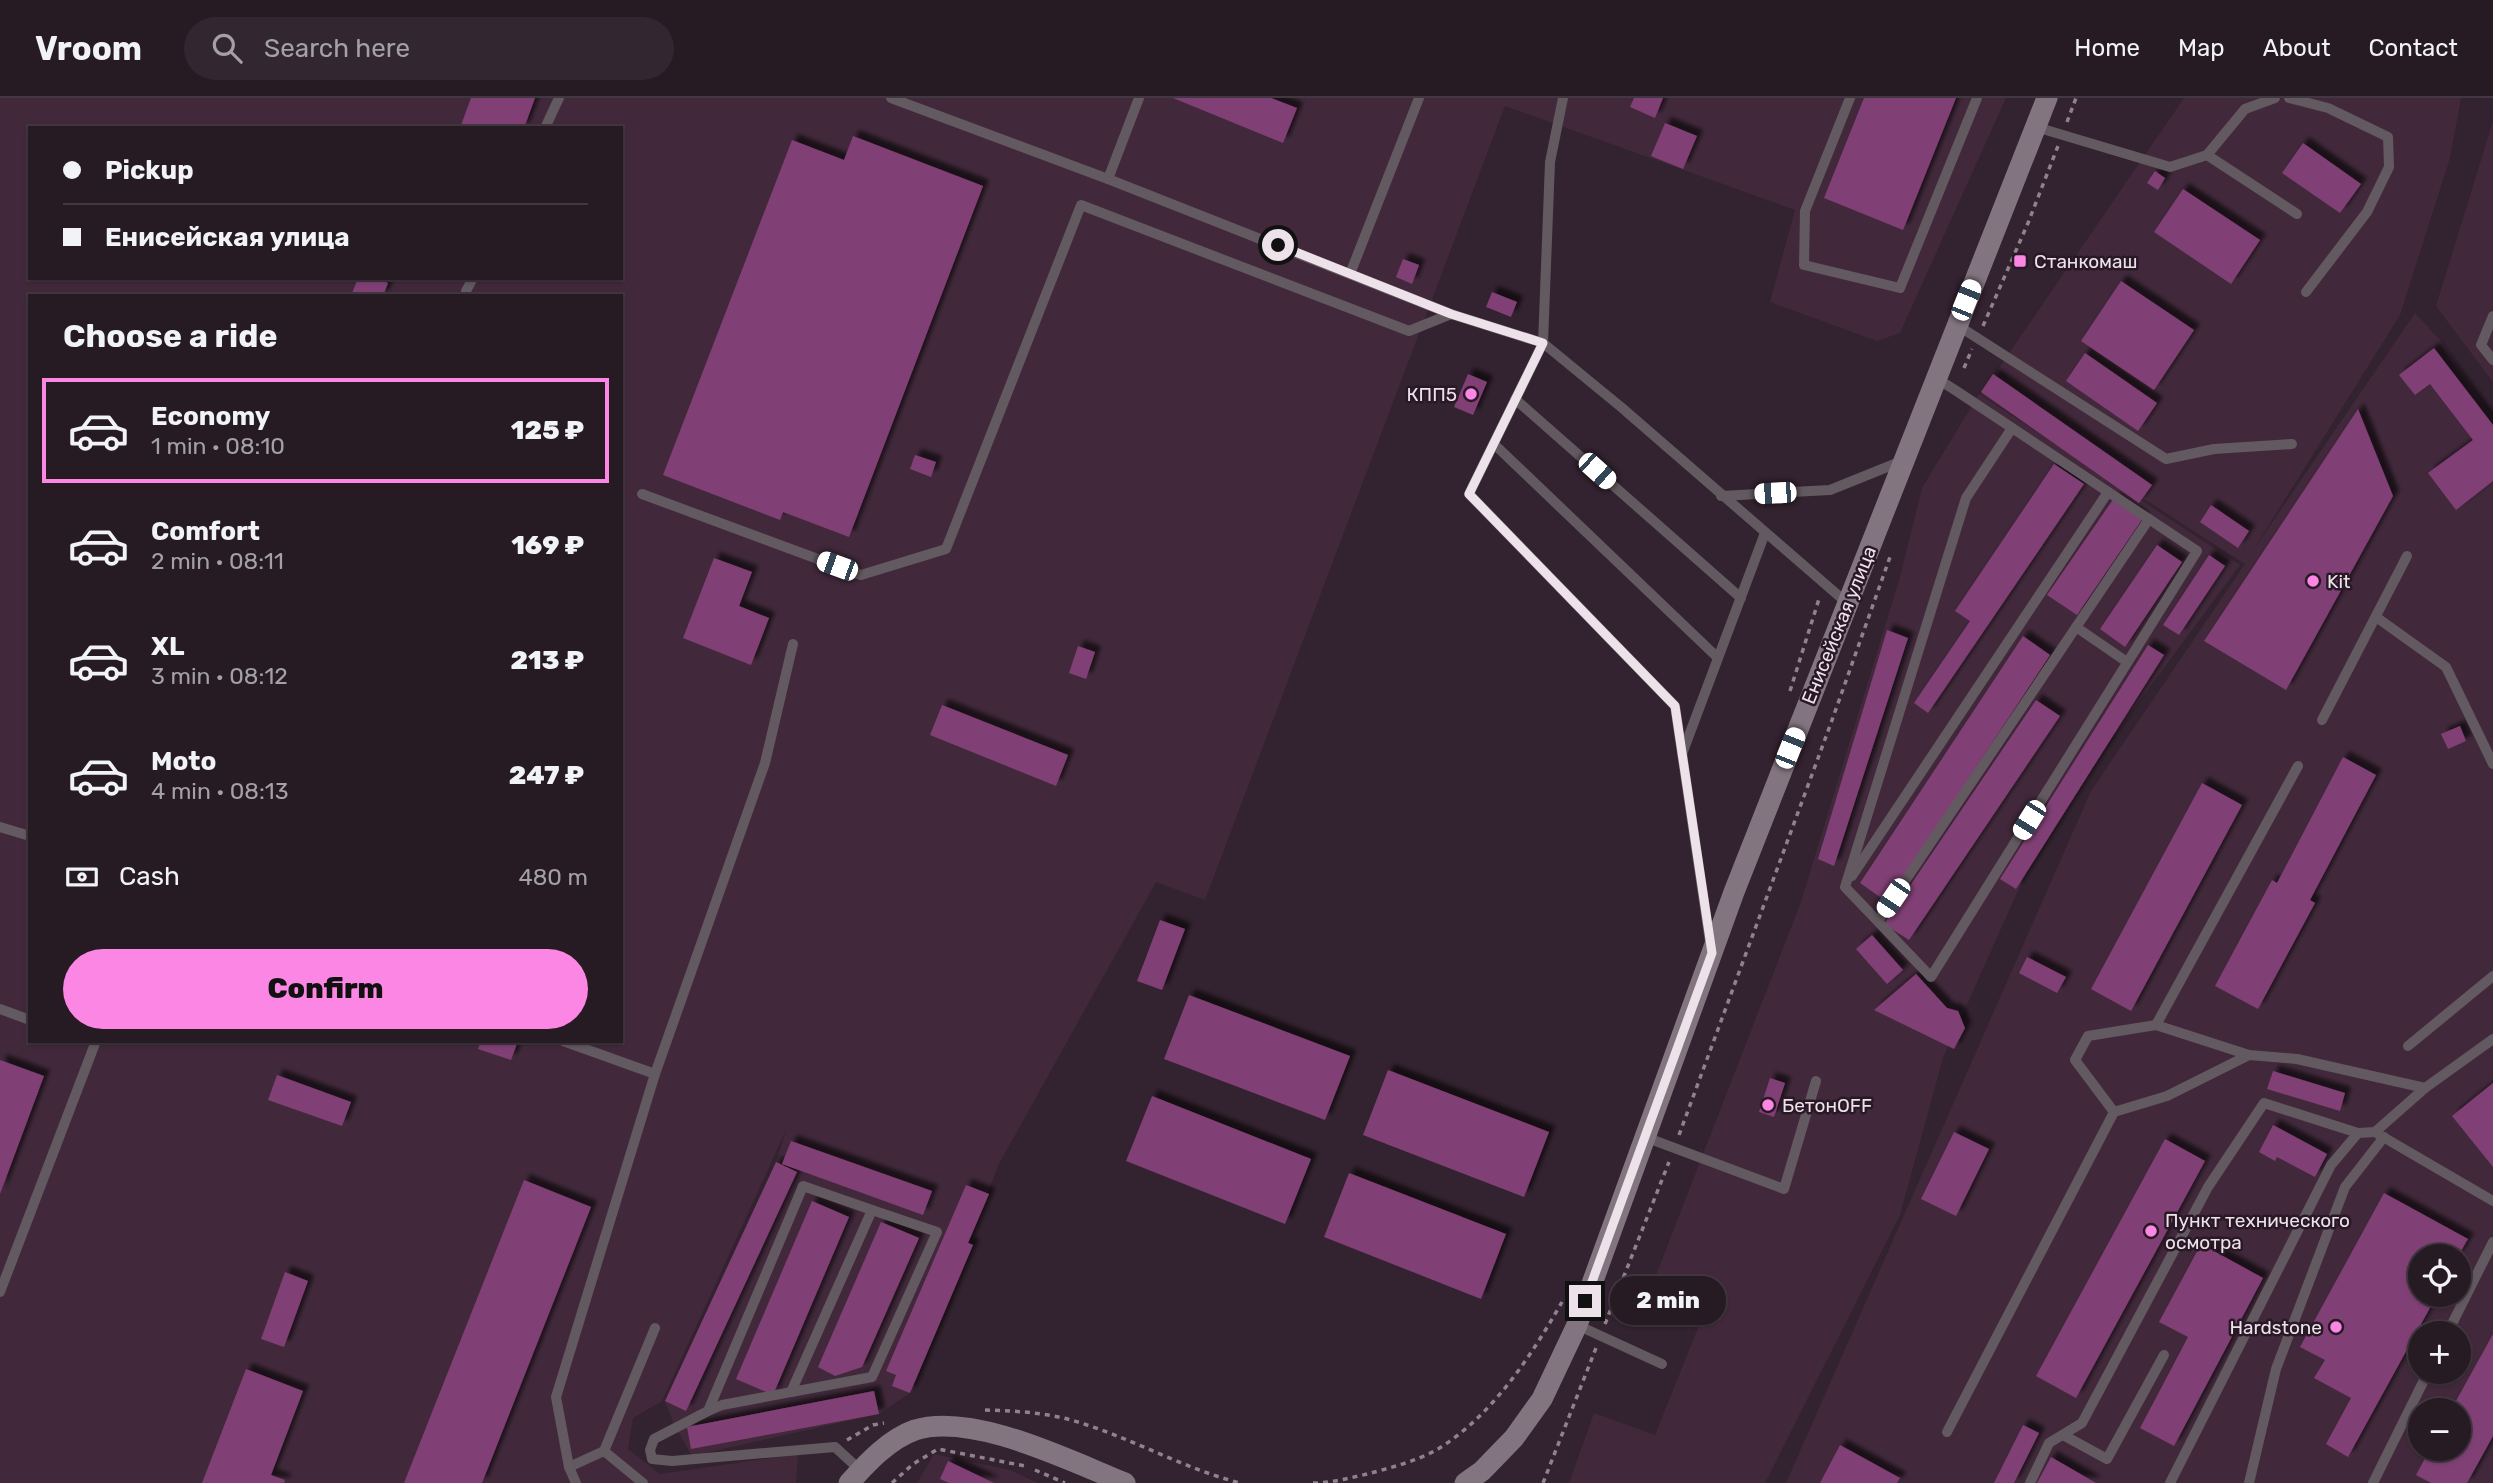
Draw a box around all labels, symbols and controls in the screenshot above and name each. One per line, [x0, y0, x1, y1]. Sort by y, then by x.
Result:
search box [184, 17, 674, 80]
text: Vroom [35, 29, 142, 68]
icon: search [208, 29, 246, 67]
text: Search here [264, 33, 410, 64]
text: Home [2074, 34, 2140, 62]
text: Map [2178, 34, 2225, 62]
text: About [2263, 34, 2331, 62]
text: Contact [2369, 34, 2458, 62]
text: Pickup [105, 155, 194, 186]
text: Енисейская улица [105, 222, 350, 253]
route start [1262, 229, 1294, 261]
place label: Станкомаш [2034, 250, 2137, 273]
marker: Станкомаш [2012, 253, 2028, 269]
car [1949, 277, 1984, 323]
text: Choose a ride [63, 317, 277, 355]
place label: КПП5 [1406, 383, 1457, 406]
marker: КПП5 [1463, 386, 1479, 402]
icon: car [67, 399, 130, 462]
text: Economy [151, 401, 270, 432]
text: 125 ₽ [511, 415, 584, 446]
text: 1 min · 08:10 [151, 432, 285, 460]
car [1575, 449, 1620, 493]
car [1754, 481, 1797, 505]
icon: car [67, 514, 130, 577]
text: Comfort [151, 516, 260, 547]
text: 169 ₽ [511, 530, 584, 561]
street label: Енисейская улица [1797, 543, 1881, 707]
text: 2 min · 08:11 [151, 547, 284, 575]
car [814, 549, 861, 583]
place label: Kit [2327, 570, 2351, 593]
marker: Kit [2305, 573, 2321, 589]
icon: car [67, 629, 130, 692]
text: XL [151, 631, 184, 662]
text: 213 ₽ [510, 645, 584, 676]
text: 3 min · 08:12 [151, 662, 288, 690]
car [1773, 725, 1808, 771]
icon: car [67, 744, 130, 807]
text: Moto [151, 746, 216, 777]
text: 247 ₽ [509, 760, 584, 791]
text: 4 min · 08:13 [151, 777, 289, 805]
car [2009, 797, 2050, 843]
icon: cash [63, 858, 101, 896]
text: Cash [119, 861, 180, 892]
text: 480 m [518, 863, 588, 891]
car [1873, 875, 1914, 921]
button: Confirm [63, 949, 588, 1029]
place label: БетонOFF [1782, 1094, 1872, 1117]
marker: БетонOFF [1760, 1097, 1776, 1113]
place label: Пункт технического осмотра [2165, 1209, 2350, 1254]
marker: Пункт технического осмотра [2143, 1223, 2159, 1239]
map controls [2408, 1244, 2471, 1461]
button: locate [2408, 1244, 2471, 1307]
callout: 2 min [1610, 1276, 1725, 1326]
route end [1569, 1285, 1601, 1317]
text: 2 min [1636, 1286, 1700, 1314]
place label: Hardstone [2229, 1316, 2322, 1339]
marker: Hardstone [2328, 1319, 2344, 1335]
button: + [2408, 1321, 2471, 1384]
button: − [2408, 1398, 2471, 1461]

